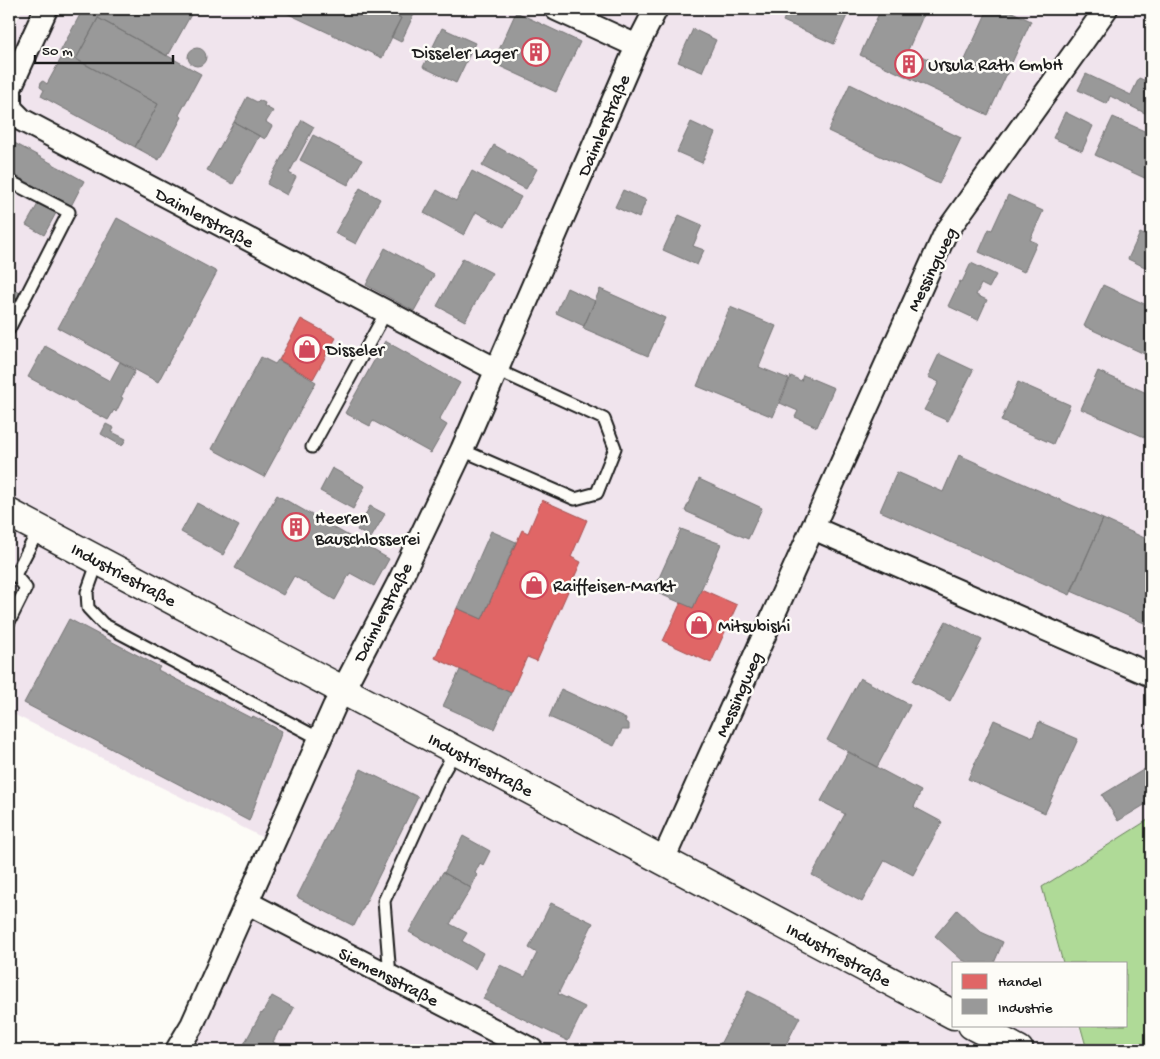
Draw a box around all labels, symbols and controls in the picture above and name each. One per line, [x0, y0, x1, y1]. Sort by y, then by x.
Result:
scale bar [35, 32, 172, 64]
building icon: Disseler Lager [521, 37, 551, 67]
text: 50 m [42, 43, 73, 61]
place label: Disseler Lager [411, 44, 519, 65]
building icon: Ursula Rath GmbH [894, 49, 924, 79]
place label: Ursula Rath GmbH [928, 56, 1063, 77]
street label: Daimlerstraße [574, 71, 636, 181]
street label: Daimlerstraße [150, 184, 257, 254]
street label: Messingweg [904, 224, 963, 316]
shop icon: Disseler [292, 334, 322, 364]
place label: Disseler [325, 341, 385, 362]
place label: Heeren Bauschlosserei [314, 509, 421, 551]
building icon: Heeren Bauschlosserei [281, 512, 311, 542]
street label: Industriestraße [67, 540, 180, 613]
street label: Daimlerstraße [350, 559, 419, 667]
shop icon: Raiffeisen-Markt [519, 570, 549, 600]
place label: Raiffeisen-Markt [553, 577, 677, 598]
shop icon: Mitsubishi [684, 610, 714, 640]
place label: Mitsubishi [718, 617, 791, 638]
street label: Messingweg [712, 649, 768, 741]
street label: Industriestraße [424, 730, 537, 803]
street label: Industriestraße [782, 920, 895, 993]
street label: Siemensstraße [334, 944, 442, 1013]
legend [952, 962, 1128, 1026]
text: Handel [998, 974, 1042, 992]
text: Industrie [998, 1000, 1053, 1018]

